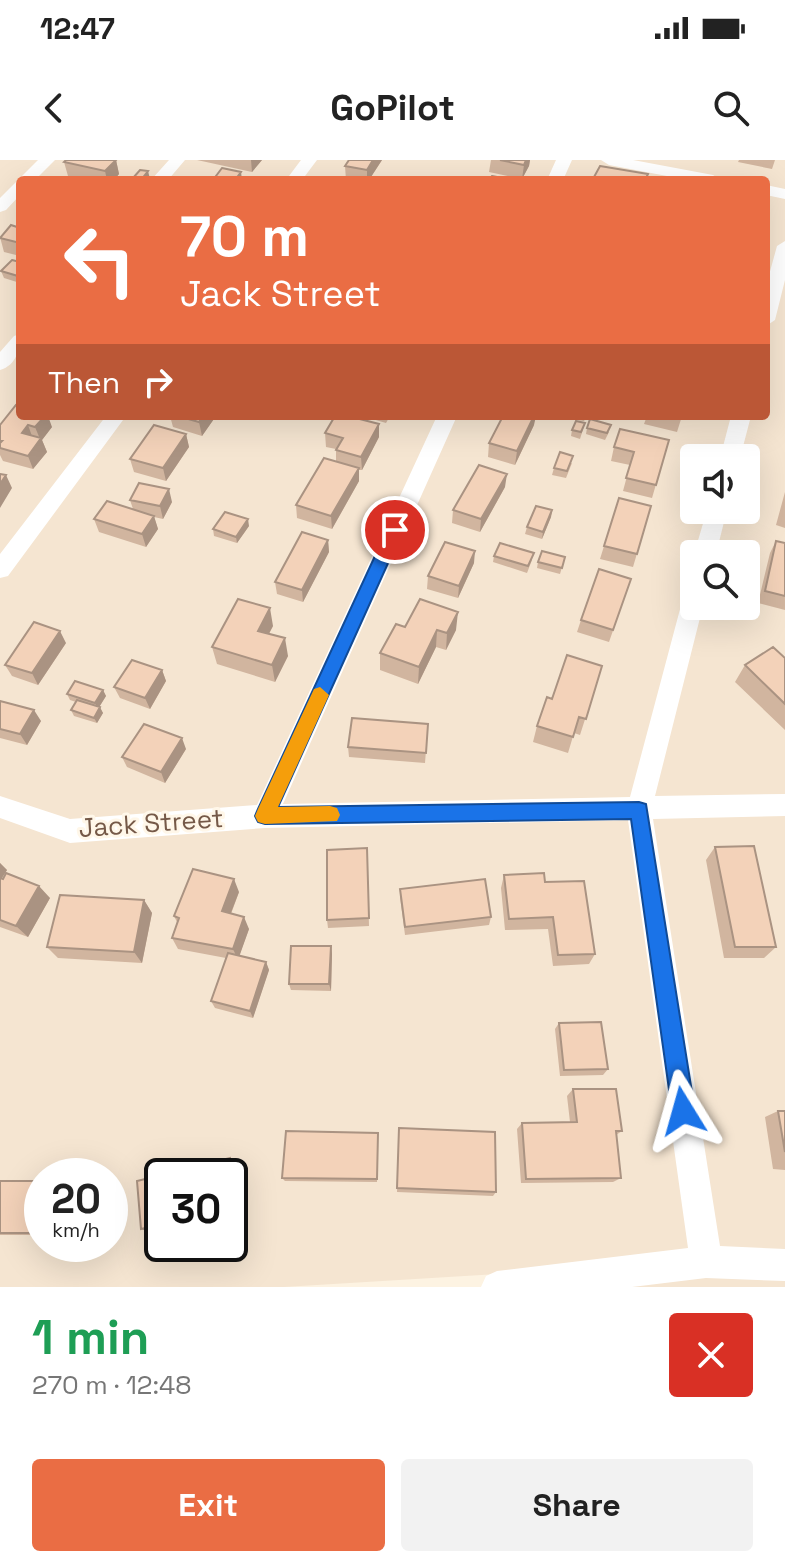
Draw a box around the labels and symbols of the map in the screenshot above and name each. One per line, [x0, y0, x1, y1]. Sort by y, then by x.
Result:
pin [361, 496, 429, 564]
street label: Jack Street [77, 801, 225, 845]
position arrow [641, 1069, 725, 1153]
speed limit sign: 30 [144, 1158, 248, 1262]

